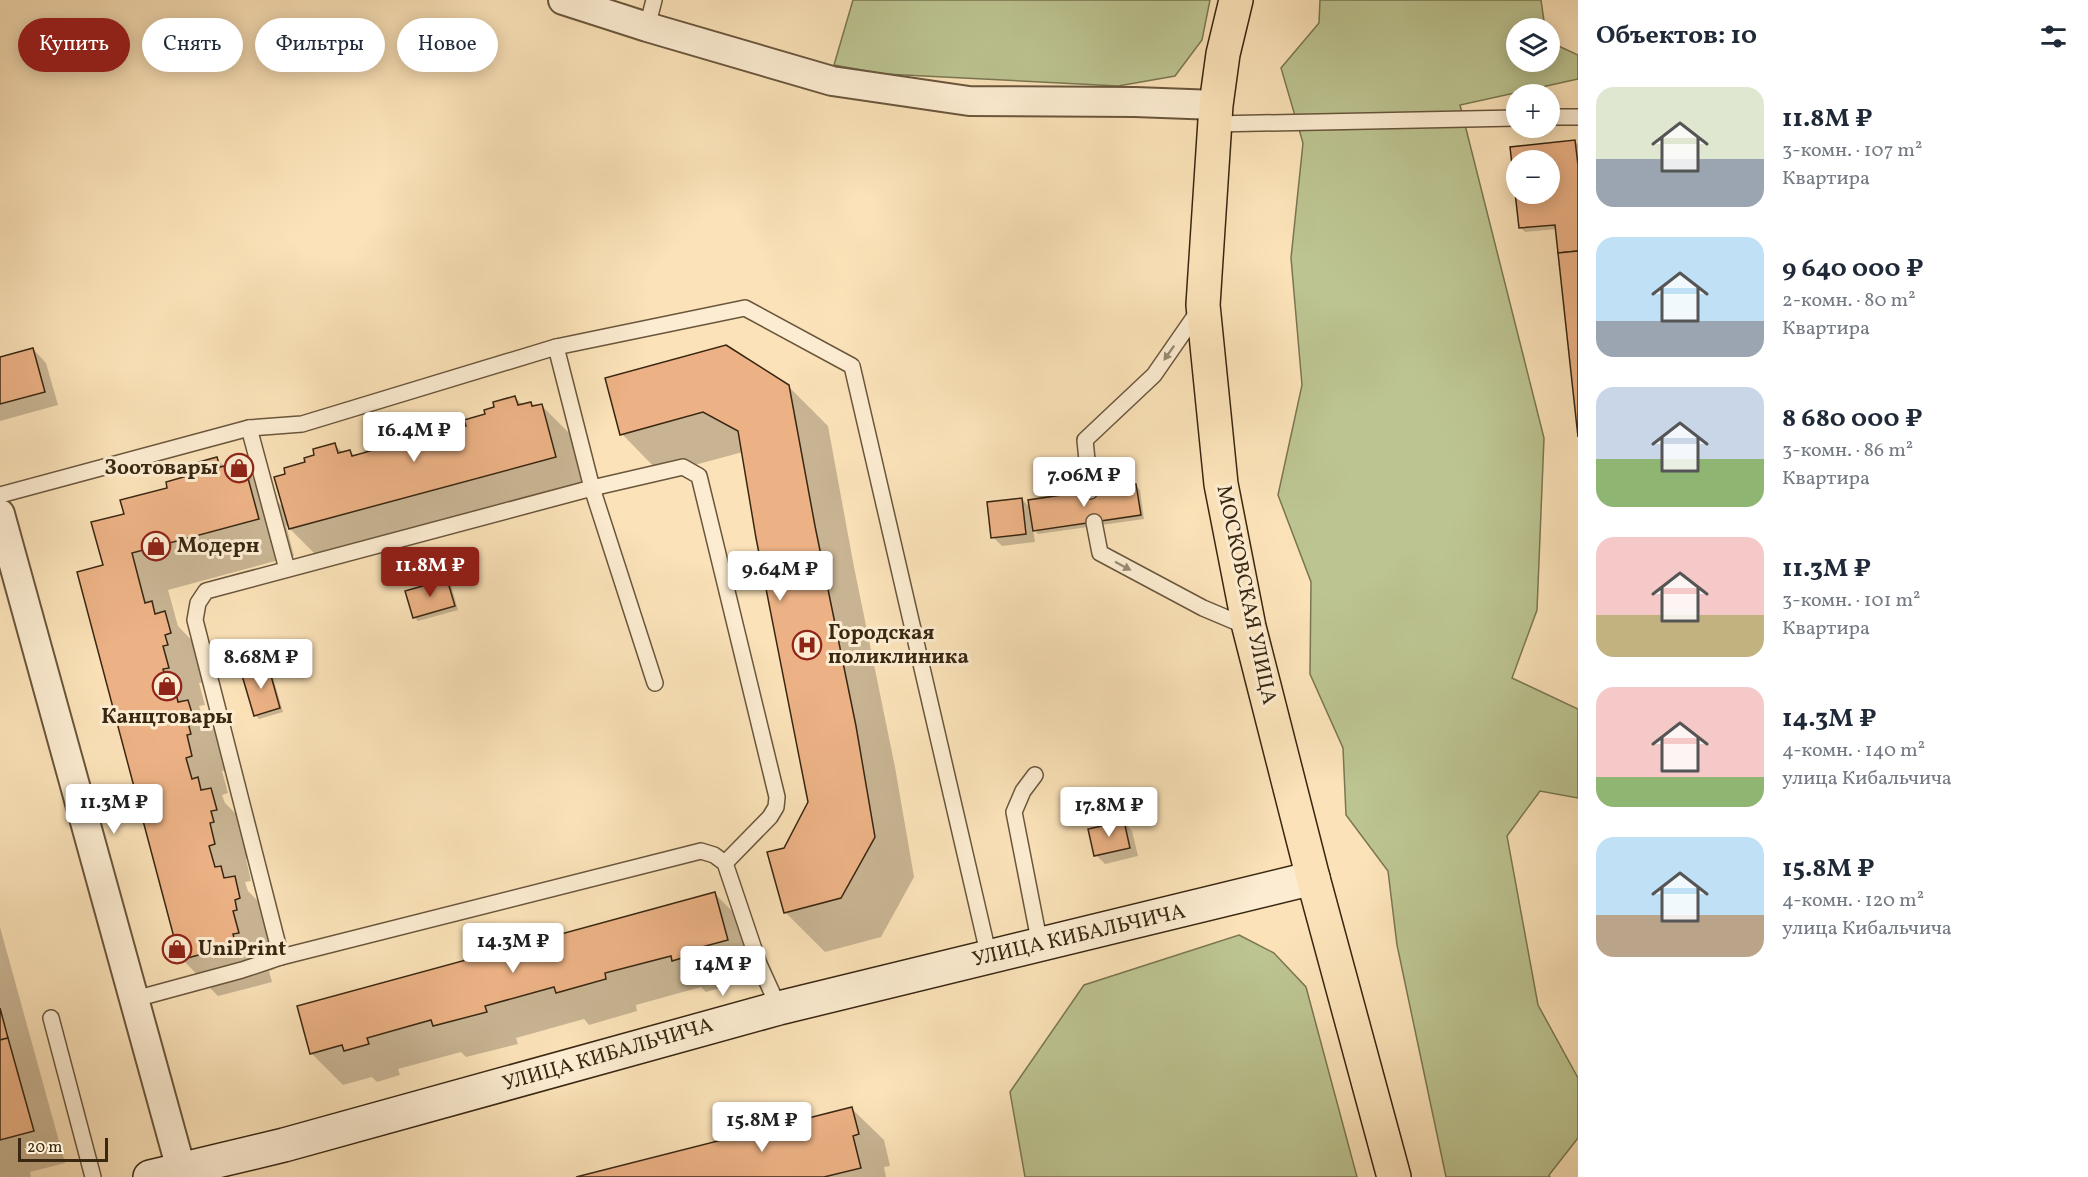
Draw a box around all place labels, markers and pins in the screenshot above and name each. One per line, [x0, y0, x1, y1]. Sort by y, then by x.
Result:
pin: 16.4M ₽ [359, 412, 469, 463]
shop icon: Зоотовары [223, 452, 255, 484]
place label: Зоотовары [105, 454, 218, 483]
pin: 7.06M ₽ [1029, 457, 1139, 508]
shop icon: Модерн [140, 530, 172, 562]
place label: Модерн [177, 532, 259, 561]
pin: 11.8M ₽ [375, 547, 485, 598]
pin: 9.64M ₽ [725, 551, 835, 602]
place label: Городская поликлиника [828, 619, 969, 672]
hospital icon: Городская поликлиника [791, 629, 823, 661]
pin: 8.68M ₽ [206, 639, 316, 690]
shop icon: Канцтовары [151, 670, 183, 702]
place label: Канцтовары [101, 703, 233, 732]
pin: 11.3M ₽ [59, 784, 169, 835]
pin: 17.8M ₽ [1054, 787, 1164, 838]
pin: 14.3M ₽ [458, 923, 568, 974]
shop icon: UniPrint [161, 933, 193, 965]
place label: UniPrint [198, 935, 286, 964]
pin: 14M ₽ [681, 946, 765, 997]
pin: 15.8M ₽ [707, 1102, 817, 1153]

